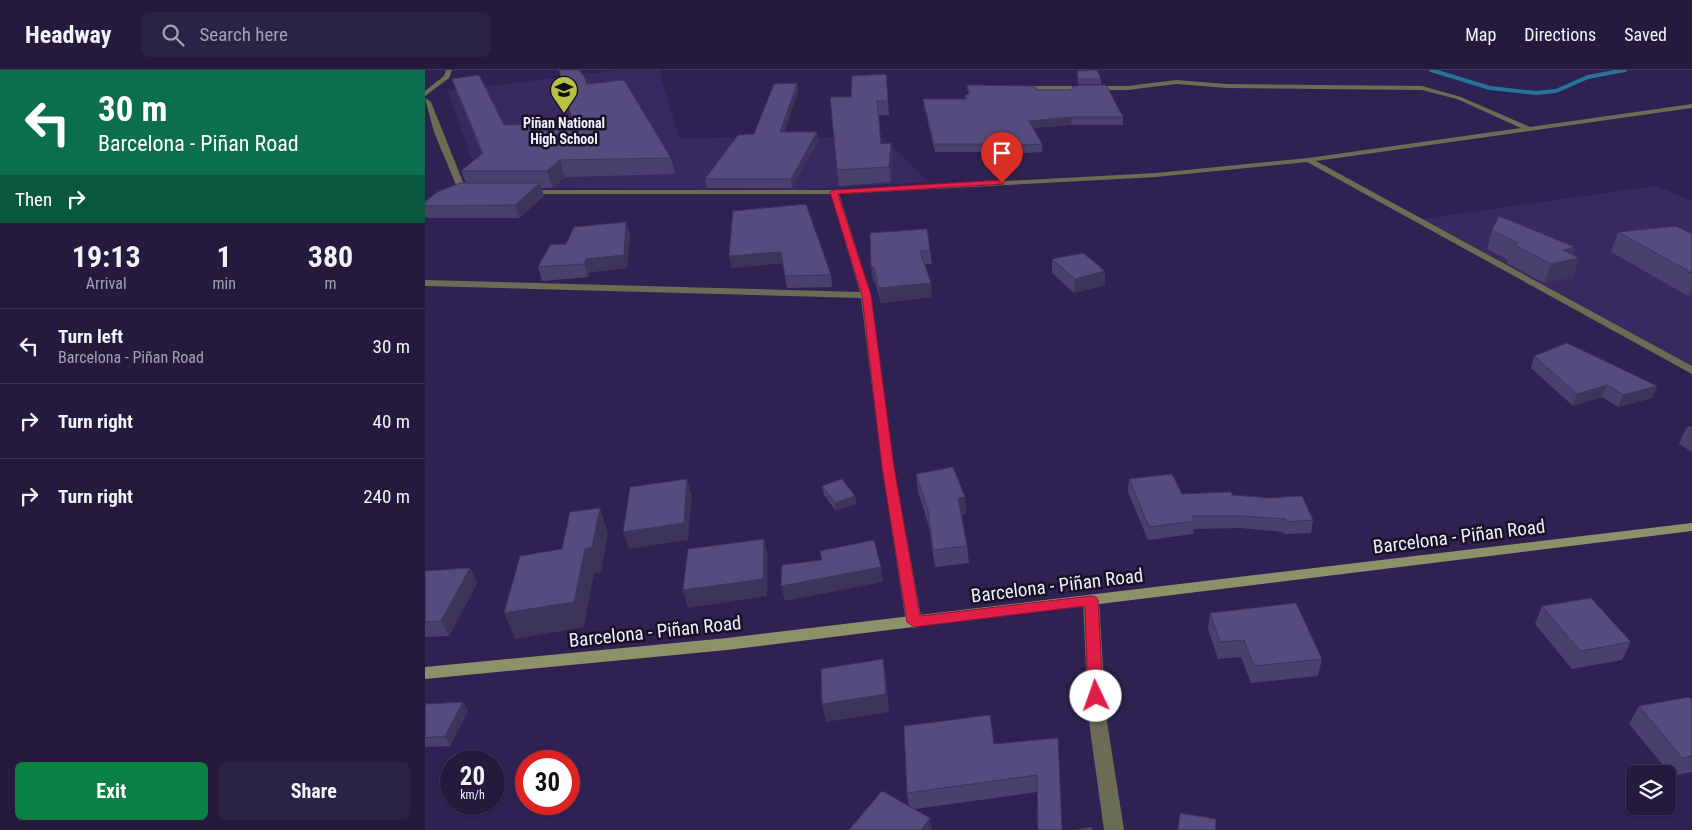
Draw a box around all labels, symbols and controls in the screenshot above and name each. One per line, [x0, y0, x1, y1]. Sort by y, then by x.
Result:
search box [141, 12, 491, 57]
text: Headway [25, 21, 111, 49]
icon: search [159, 21, 187, 49]
text: Search here [199, 23, 288, 46]
text: Map [1465, 24, 1496, 45]
text: Directions [1524, 24, 1596, 45]
text: Saved [1624, 24, 1667, 45]
school or university icon: Piñan National High School [549, 75, 579, 114]
text: 30 m [98, 89, 167, 130]
icon: left [15, 90, 80, 155]
place label: Piñan National High School [523, 115, 605, 147]
text: Barcelona - Piñan Road [98, 131, 299, 156]
pin [981, 132, 1023, 183]
icon: arrive [988, 139, 1016, 167]
icon: right [62, 185, 90, 213]
text: Then [15, 188, 52, 211]
text: 19:13 [72, 239, 141, 274]
text: 1 [217, 239, 232, 274]
text: 380 [308, 239, 353, 274]
text: Arrival [86, 274, 127, 293]
text: min [212, 274, 236, 293]
text: m [324, 274, 336, 293]
text: Turn left [58, 325, 123, 348]
icon: left [15, 332, 43, 360]
text: 30 m [373, 335, 410, 358]
text: Barcelona - Piñan Road [58, 348, 204, 367]
icon: right [15, 407, 43, 435]
text: Turn right [58, 410, 133, 433]
text: 40 m [373, 410, 410, 433]
icon: right [15, 482, 43, 510]
text: Turn right [58, 485, 133, 508]
text: 240 m [363, 485, 410, 508]
street label: Barcelona - Piñan Road [1372, 515, 1546, 558]
street label: Barcelona - Piñan Road [970, 564, 1144, 607]
street label: Barcelona - Piñan Road [568, 611, 742, 652]
position arrow [1069, 669, 1121, 721]
speed limit sign: 30 [515, 750, 580, 815]
button: Exit [15, 762, 208, 820]
button: Share [218, 762, 410, 820]
text: 20 [460, 762, 485, 791]
map controls [1626, 765, 1676, 815]
button: layers [1626, 765, 1676, 815]
text: km/h [460, 788, 485, 802]

